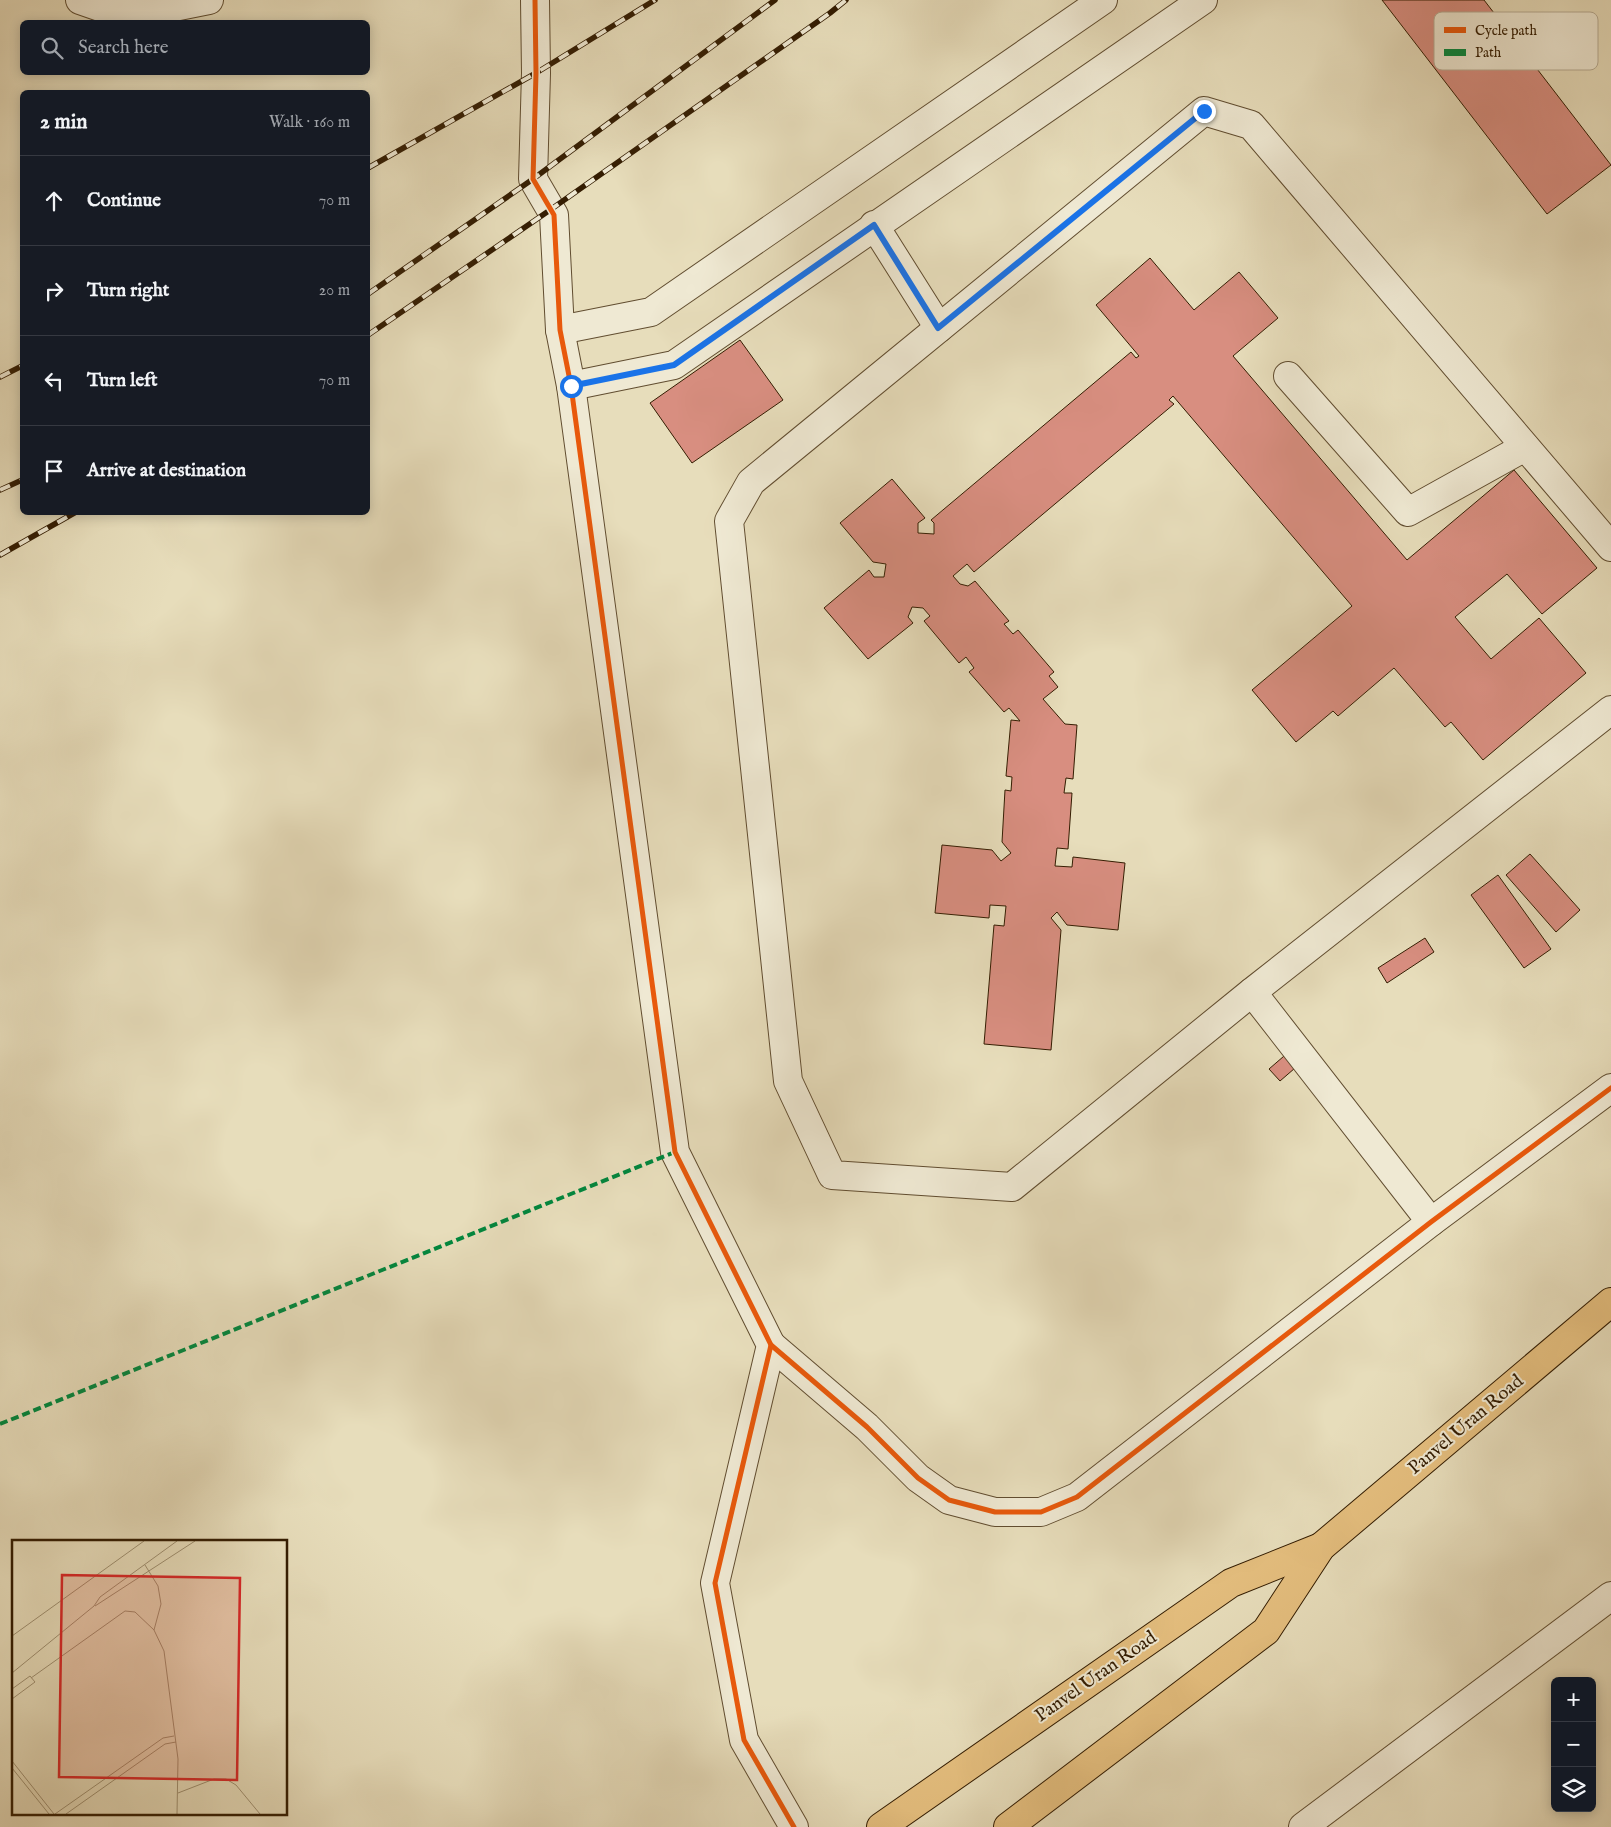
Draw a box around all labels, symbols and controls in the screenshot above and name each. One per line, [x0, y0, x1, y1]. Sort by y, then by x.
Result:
legend [1434, 12, 1598, 70]
search box [20, 20, 370, 75]
text: Cycle path [1475, 22, 1537, 40]
icon: search [38, 34, 66, 62]
text: Search here [78, 36, 169, 60]
text: Path [1475, 44, 1502, 62]
route end [1193, 100, 1216, 123]
text: 2 min [40, 109, 87, 136]
text: Walk · 160 m [269, 113, 350, 133]
icon: ahead [40, 187, 68, 215]
text: Continue [87, 189, 161, 213]
text: 70 m [319, 191, 350, 211]
icon: right [40, 277, 68, 305]
text: Turn right [87, 279, 169, 303]
text: 20 m [319, 281, 350, 301]
icon: left [40, 367, 68, 395]
text: Turn left [87, 369, 158, 393]
text: 70 m [319, 371, 350, 391]
route start [560, 375, 583, 398]
icon: arrive [40, 457, 68, 485]
text: Arrive at destination [87, 459, 246, 483]
street label: Panvel Uran Road [1403, 1369, 1529, 1480]
inset map [12, 1540, 288, 1814]
street label: Panvel Uran Road [1030, 1626, 1162, 1728]
map controls [1551, 1677, 1596, 1812]
button: + [1551, 1677, 1596, 1722]
button: − [1551, 1722, 1596, 1767]
button: layers [1551, 1767, 1596, 1812]

